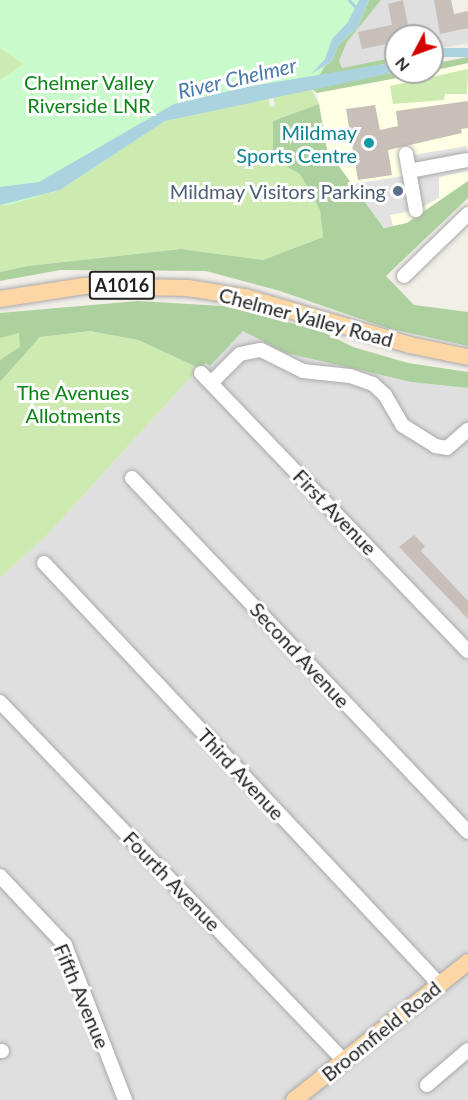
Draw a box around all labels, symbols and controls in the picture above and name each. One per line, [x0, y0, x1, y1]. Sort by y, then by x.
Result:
north arrow [384, 24, 444, 84]
water label: River Chelmer [175, 52, 299, 104]
text: N [390, 54, 413, 76]
park label: Chelmer Valley Riverside LNR [23, 70, 155, 117]
place label: Mildmay Sports Centre [236, 120, 357, 167]
marker: Mildmay Sports Centre [362, 136, 376, 150]
place label: Mildmay Visitors Parking [169, 179, 386, 203]
marker: Mildmay Visitors Parking [391, 184, 405, 198]
road number: A1016 [88, 270, 156, 300]
street label: Chelmer Valley Road [216, 282, 396, 352]
park label: The Avenues Allotments [16, 381, 130, 428]
street label: First Avenue [288, 464, 382, 560]
street label: Second Avenue [245, 597, 355, 713]
street label: Third Avenue [192, 723, 290, 825]
street label: Fourth Avenue [118, 826, 226, 936]
street label: Fifth Avenue [49, 940, 115, 1052]
street label: Broomfield Road [317, 976, 445, 1086]

